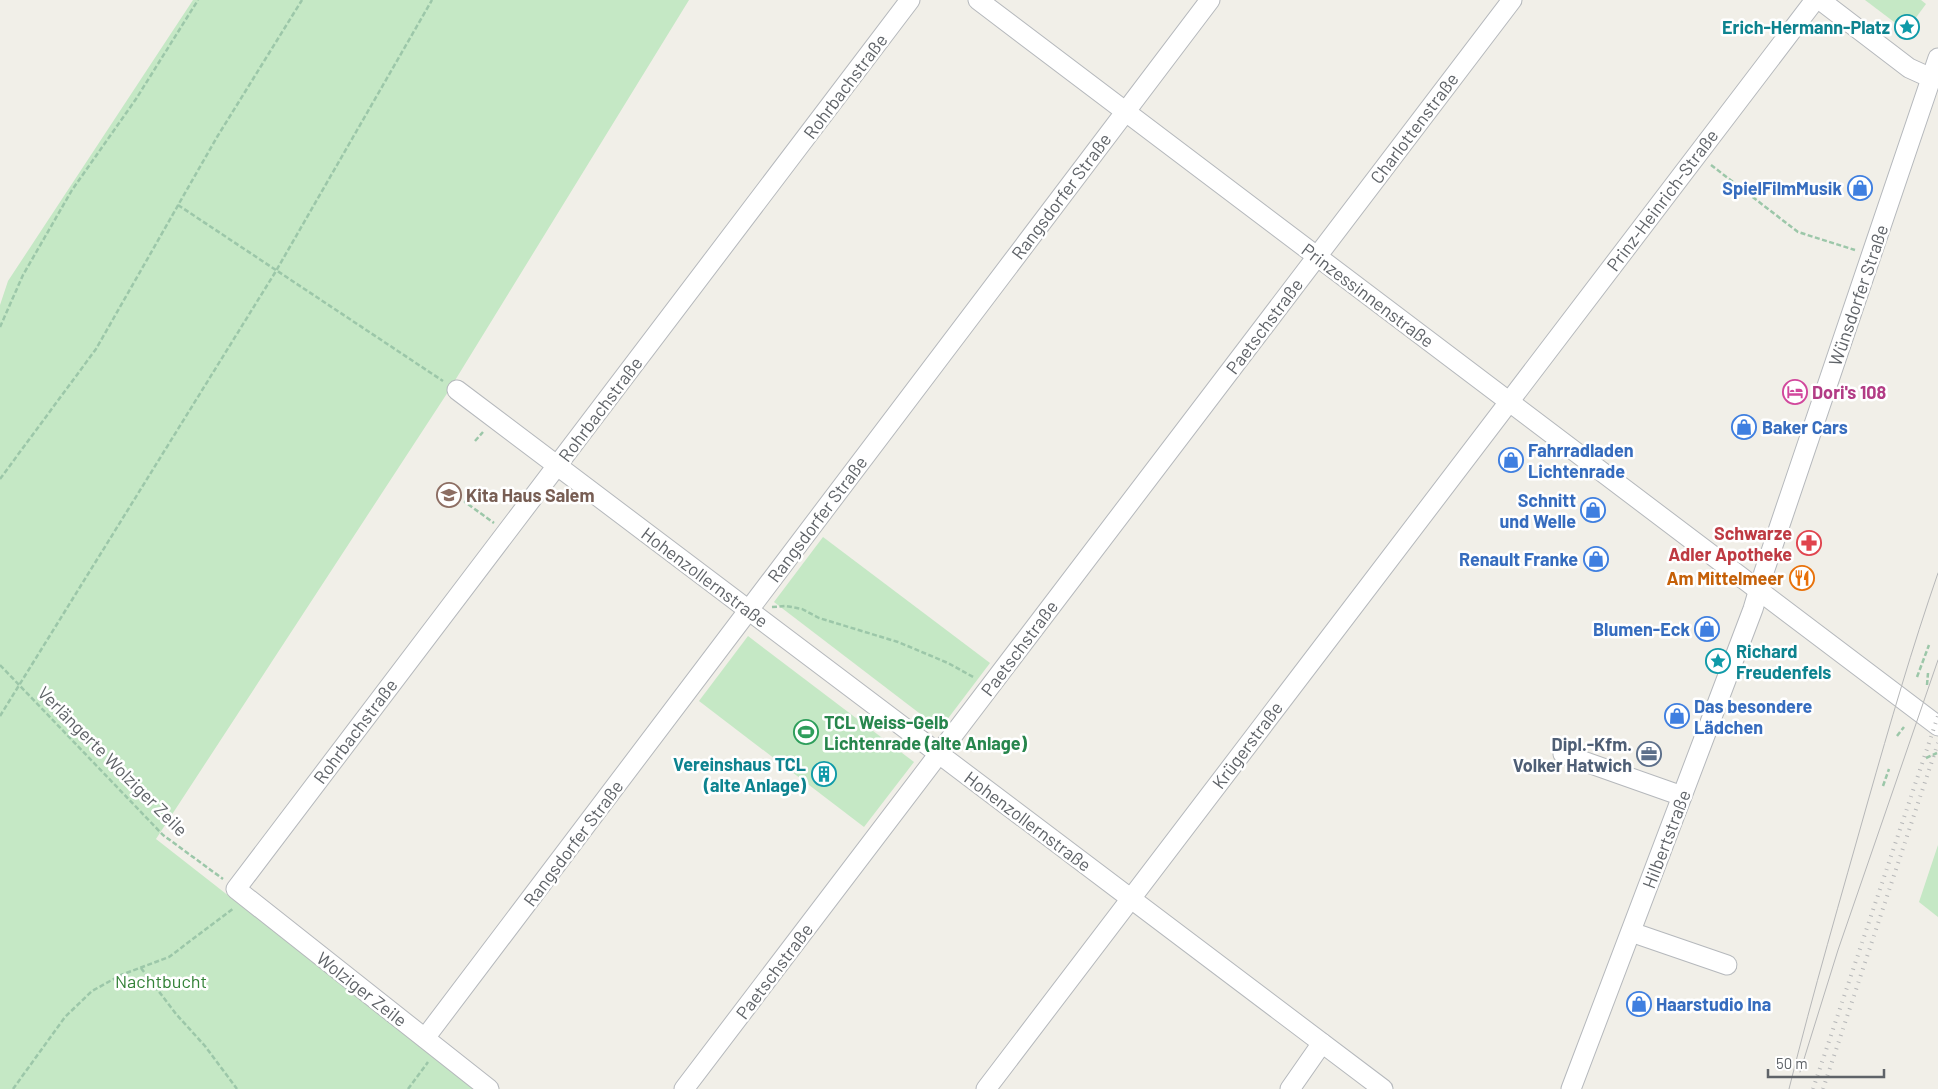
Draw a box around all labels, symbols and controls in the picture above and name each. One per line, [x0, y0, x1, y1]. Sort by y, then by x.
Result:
place icon: Erich-Hermann-Platz [1894, 14, 1920, 40]
place label: Erich-Hermann-Platz [1722, 16, 1890, 38]
street label: Rohrbachstraße [798, 29, 892, 143]
street label: Charlottenstraße [1365, 68, 1463, 188]
street label: Prinz-Heinrich-Straße [1602, 125, 1722, 275]
street label: Rangsdorfer Straße [1006, 129, 1116, 263]
shop icon: SpielFilmMusik [1847, 175, 1873, 201]
place label: SpielFilmMusik [1722, 177, 1842, 199]
street label: Wünsdorfer Straße [1824, 222, 1892, 368]
street label: Prinzessinnenstraße [1298, 238, 1438, 352]
street label: Paetschstraße [1221, 274, 1307, 378]
street label: Rohrbachstraße [553, 352, 647, 466]
hotel icon: Dori's 108 [1782, 379, 1808, 405]
place label: Dori's 108 [1812, 381, 1887, 403]
shop icon: Baker Cars [1731, 414, 1757, 440]
place label: Baker Cars [1762, 416, 1848, 438]
place label: Fahrradladen Lichtenrade [1528, 439, 1634, 482]
shop icon: Fahrradladen Lichtenrade [1498, 447, 1524, 473]
street label: Rangsdorfer Straße [762, 452, 872, 586]
school or university icon: Kita Haus Salem [436, 482, 462, 508]
place label: Kita Haus Salem [466, 484, 594, 506]
place label: Schnitt und Welle [1500, 489, 1576, 532]
shop icon: Schnitt und Welle [1580, 497, 1606, 523]
street label: Hohenzollernstraße [637, 522, 773, 632]
place label: Schwarze Adler Apotheke [1668, 522, 1792, 565]
pharmacy icon: Schwarze Adler Apotheke [1796, 530, 1822, 556]
shop icon: Renault Franke [1583, 546, 1609, 572]
place label: Renault Franke [1459, 548, 1578, 570]
restaurant icon: Am Mittelmeer [1789, 565, 1815, 591]
place label: Am Mittelmeer [1667, 567, 1784, 589]
street label: Paetschstraße [976, 596, 1062, 700]
shop icon: Blumen-Eck [1694, 616, 1720, 642]
place label: Blumen-Eck [1593, 618, 1690, 640]
place label: Richard Freudenfels [1736, 640, 1831, 683]
place icon: Richard Freudenfels [1705, 648, 1731, 674]
street label: Rohrbachstraße [308, 674, 402, 788]
street label: Verlängerte Wolziger Zeile [33, 681, 193, 841]
place label: Das besondere Lädchen [1694, 695, 1813, 738]
street label: Krügerstraße [1207, 697, 1287, 793]
shop icon: Das besondere Lädchen [1664, 703, 1690, 729]
place label: TCL Weiss-Gelb Lichtenrade (alte Anlage) [824, 711, 1028, 754]
sports icon: TCL Weiss-Gelb Lichtenrade (alte Anlage) [793, 719, 819, 745]
place label: Dipl.-Kfm. Volker Hatwich [1513, 733, 1632, 776]
office icon: Dipl.-Kfm. Volker Hatwich [1636, 741, 1662, 767]
place label: Vereinshaus TCL (alte Anlage) [673, 753, 807, 796]
building icon: Vereinshaus TCL (alte Anlage) [811, 761, 837, 787]
street label: Hohenzollernstraße [960, 766, 1096, 876]
street label: Rangsdorfer Straße [518, 776, 628, 910]
street label: Hilbertstraße [1637, 787, 1695, 891]
street label: Paetschstraße [731, 919, 817, 1023]
street label: Wolziger Zeile [312, 947, 412, 1031]
park label: Nachtbucht [115, 970, 207, 992]
shop icon: Haarstudio Ina [1626, 991, 1652, 1017]
place label: Haarstudio Ina [1656, 993, 1771, 1015]
scale bar [1768, 1046, 1884, 1078]
text: 50 m [1776, 1054, 1808, 1072]

